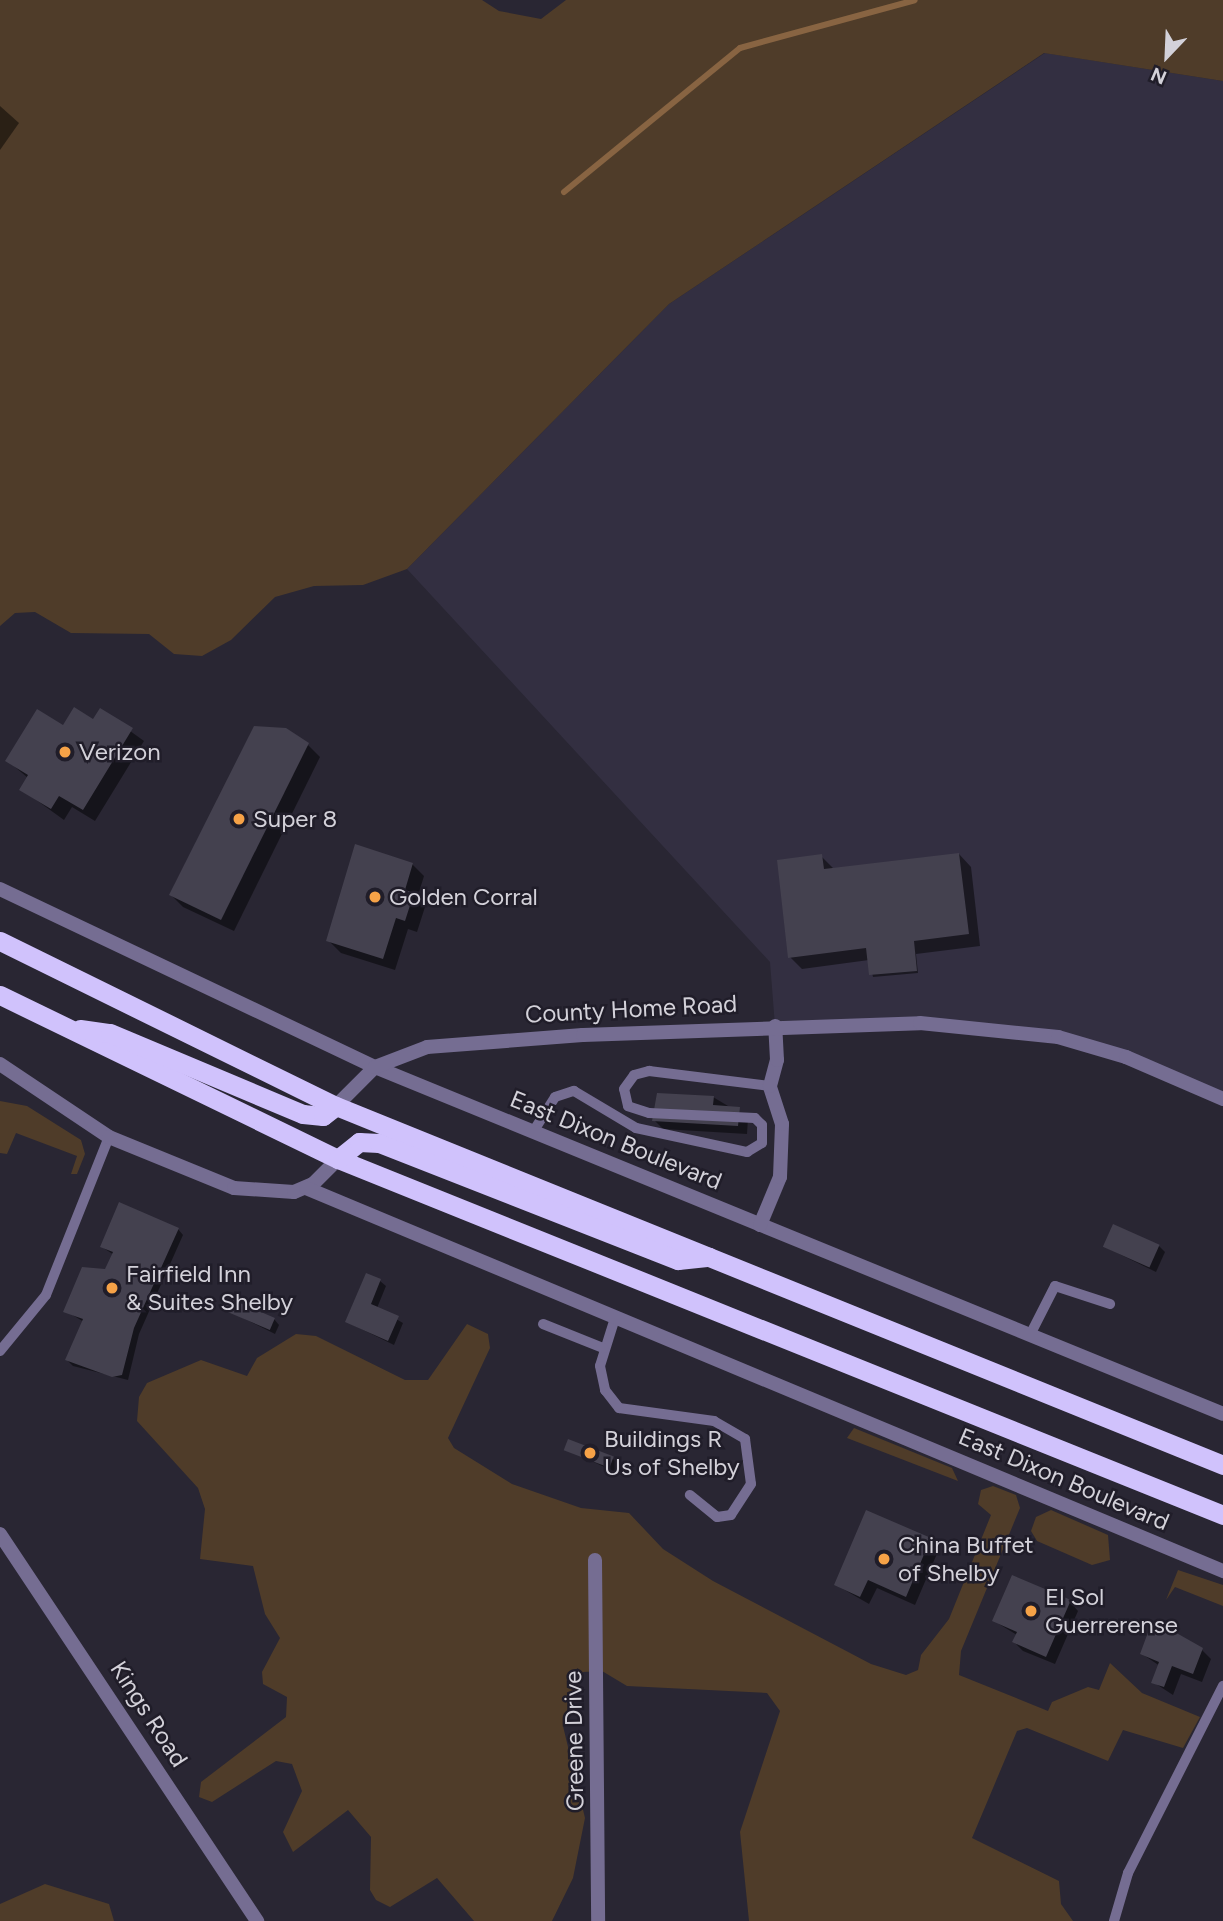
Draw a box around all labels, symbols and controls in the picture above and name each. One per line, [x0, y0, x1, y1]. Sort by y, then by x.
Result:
north arrow [1132, 21, 1202, 91]
text: N [1147, 62, 1170, 89]
place label: Verizon [79, 738, 161, 766]
marker: Verizon [57, 744, 73, 760]
place label: Super 8 [253, 805, 337, 833]
marker: Super 8 [231, 811, 247, 827]
place label: Golden Corral [389, 883, 538, 911]
marker: Golden Corral [367, 889, 383, 905]
street label: County Home Road [524, 989, 738, 1029]
street label: East Dixon Boulevard [506, 1084, 726, 1196]
place label: Fairfield Inn & Suites Shelby [126, 1260, 293, 1316]
marker: Fairfield Inn & Suites Shelby [104, 1280, 120, 1296]
street label: East Dixon Boulevard [954, 1422, 1174, 1536]
place label: Buildings R Us of Shelby [604, 1425, 740, 1481]
marker: Buildings R Us of Shelby [582, 1445, 598, 1461]
place label: China Buffet of Shelby [898, 1531, 1034, 1587]
marker: China Buffet of Shelby [876, 1551, 892, 1567]
place label: El Sol Guerrerense [1045, 1583, 1178, 1639]
marker: El Sol Guerrerense [1023, 1603, 1039, 1619]
street label: Kings Road [104, 1656, 194, 1772]
street label: Greene Drive [558, 1671, 590, 1811]

